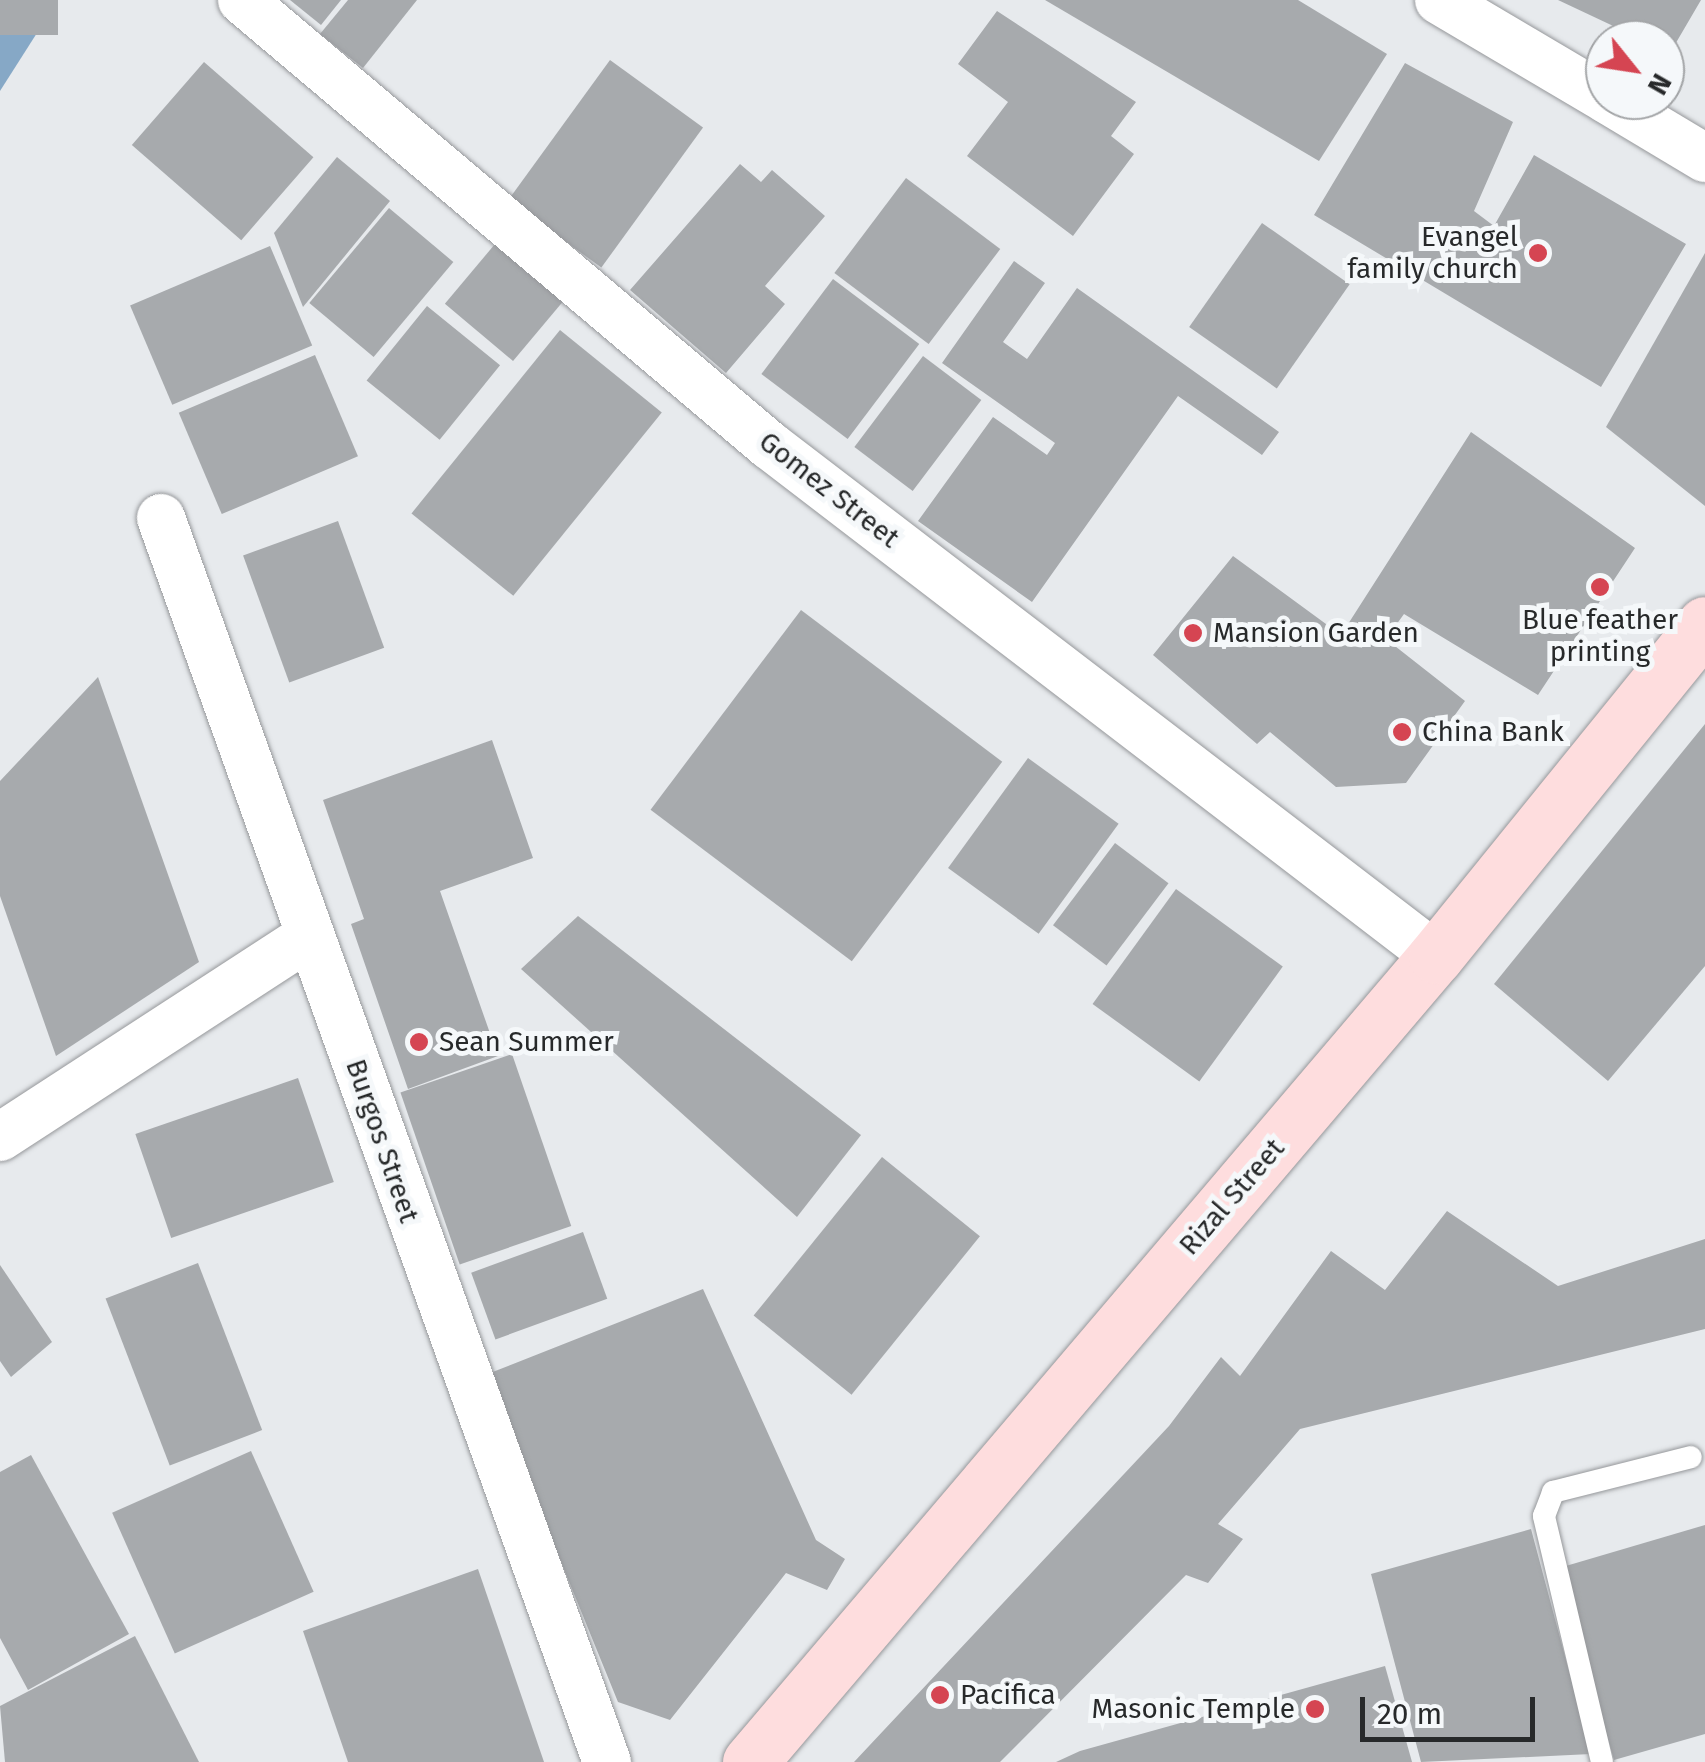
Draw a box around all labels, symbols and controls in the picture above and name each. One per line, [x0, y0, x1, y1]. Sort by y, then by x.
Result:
north arrow [1585, 20, 1685, 120]
text: N [1641, 68, 1679, 101]
place label: Evangel family church [1347, 220, 1518, 286]
marker: Evangel family church [1527, 242, 1549, 264]
street label: Gomez Street [752, 425, 906, 555]
marker: Blue feather printing [1589, 576, 1611, 598]
place label: Blue feather printing [1522, 603, 1678, 669]
place label: Mansion Garden [1213, 616, 1419, 650]
marker: Mansion Garden [1182, 622, 1204, 644]
place label: China Bank [1422, 715, 1564, 749]
marker: China Bank [1391, 721, 1413, 743]
place label: Sean Summer [439, 1025, 614, 1059]
marker: Sean Summer [408, 1031, 430, 1053]
street label: Burgos Street [338, 1055, 426, 1227]
street label: Rizal Street [1172, 1132, 1292, 1262]
scale bar [1365, 1677, 1540, 1739]
place label: Pacifica [960, 1678, 1056, 1712]
marker: Pacifica [929, 1684, 951, 1706]
place label: Masonic Temple [1092, 1692, 1295, 1726]
text: 20 m [1377, 1696, 1442, 1732]
marker: Masonic Temple [1304, 1698, 1326, 1720]

